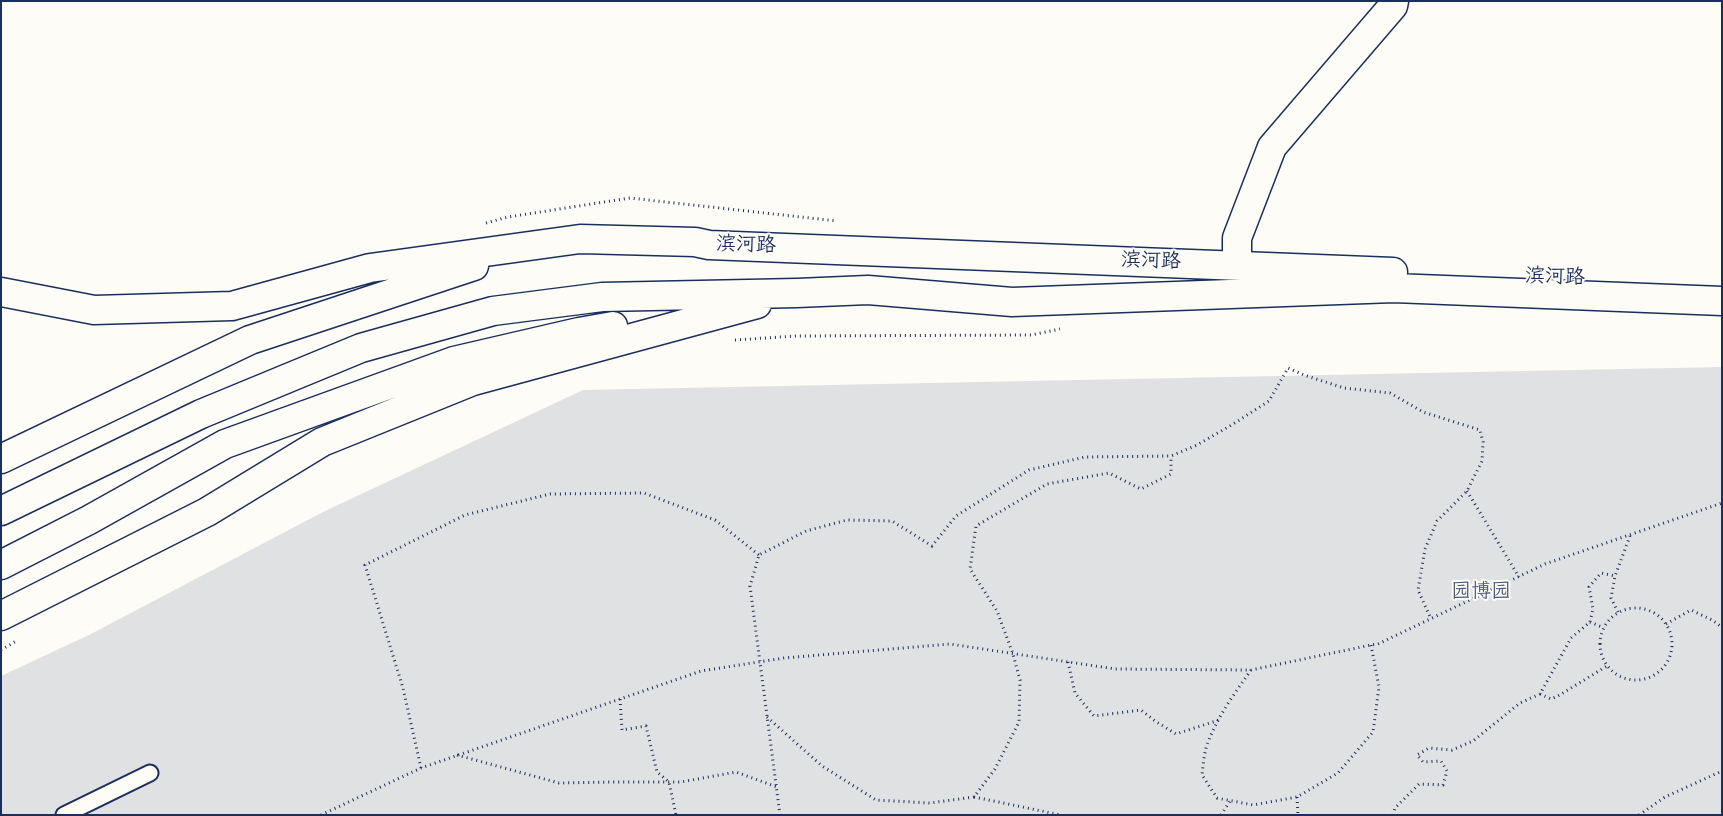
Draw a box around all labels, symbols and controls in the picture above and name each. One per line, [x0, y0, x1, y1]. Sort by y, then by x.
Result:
street label: 滨河路 [716, 233, 776, 259]
street label: 滨河路 [1121, 249, 1181, 275]
street label: 滨河路 [1525, 265, 1585, 291]
park label: 园博园 [1451, 581, 1511, 605]

